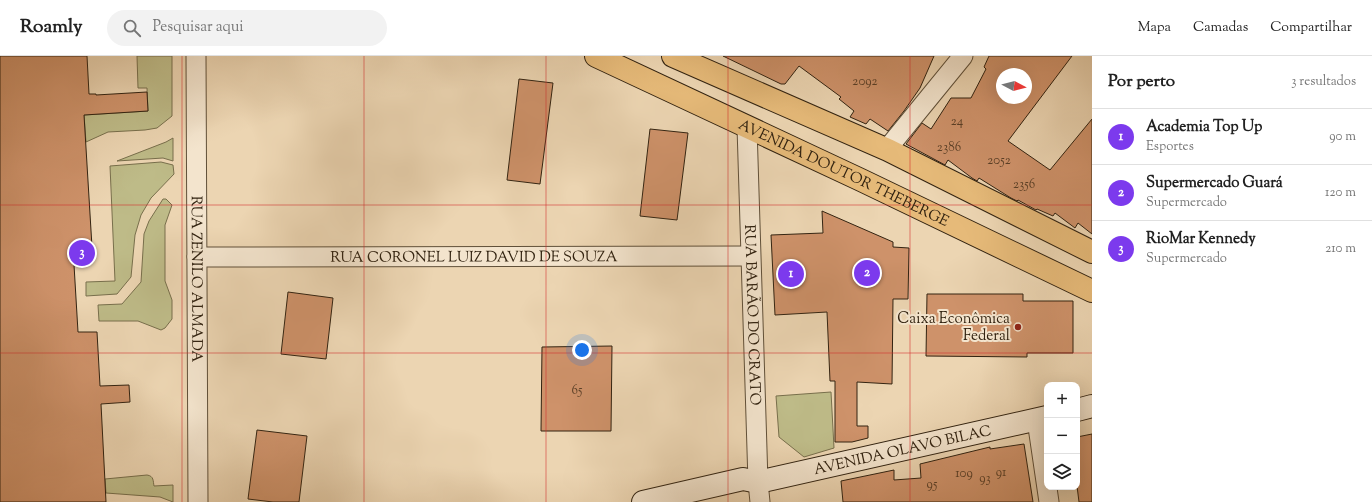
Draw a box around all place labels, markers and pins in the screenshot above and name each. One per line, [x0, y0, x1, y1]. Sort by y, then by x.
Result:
pin: 3 [69, 238, 95, 268]
pin: 2 [854, 258, 880, 288]
pin: 1 [778, 259, 804, 289]
place label: Caixa Econômica Federal [897, 309, 1010, 347]
marker: Caixa Econômica Federal [1013, 322, 1023, 332]

